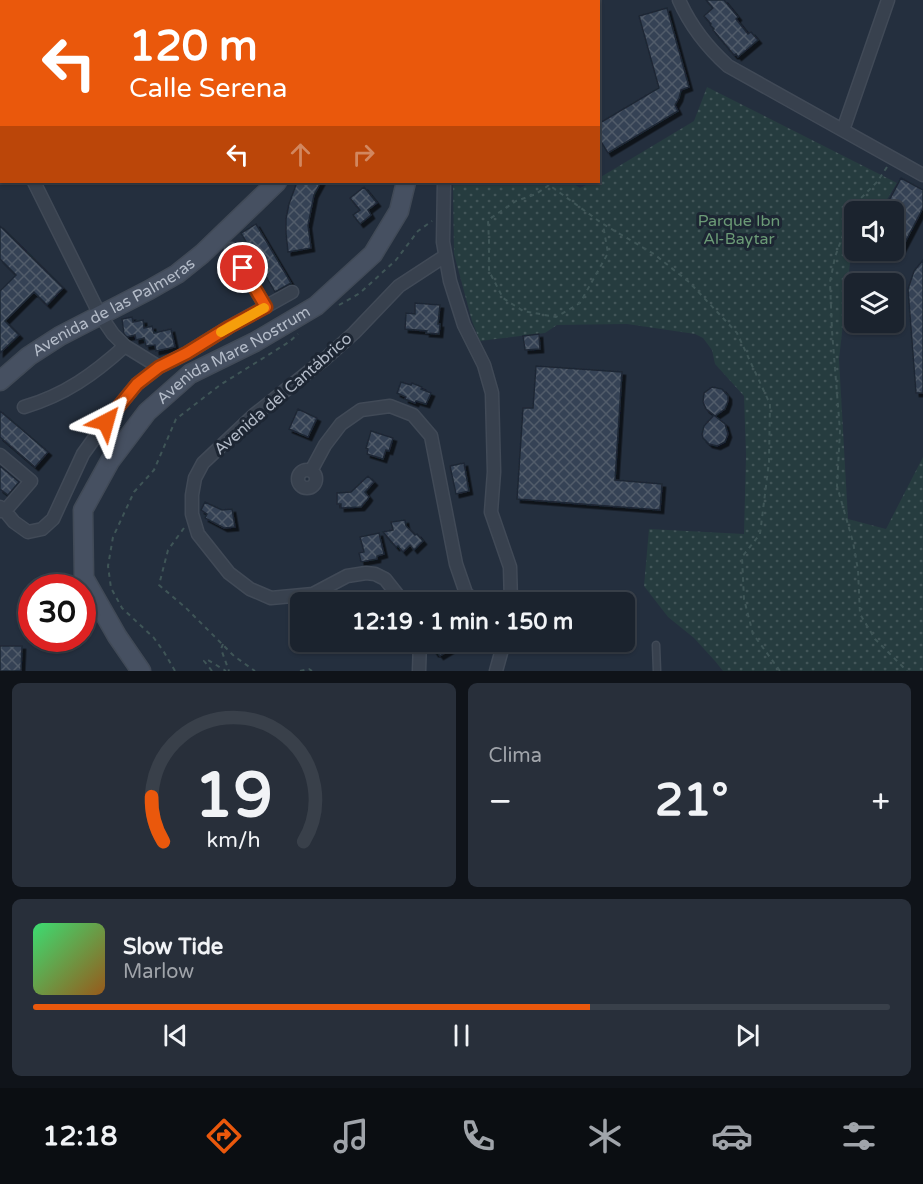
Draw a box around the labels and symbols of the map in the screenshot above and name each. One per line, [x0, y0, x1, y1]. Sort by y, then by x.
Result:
park label: Parque Ibn Al-Baytar [698, 211, 780, 249]
pin [217, 242, 268, 293]
street label: Avenida de las Palmeras [28, 253, 199, 361]
street label: Avenida Mare Nostrum [153, 302, 314, 409]
street label: Avenida del Cantábrico [210, 329, 356, 459]
position arrow [74, 390, 138, 454]
speed limit sign: 30 [18, 574, 96, 652]

